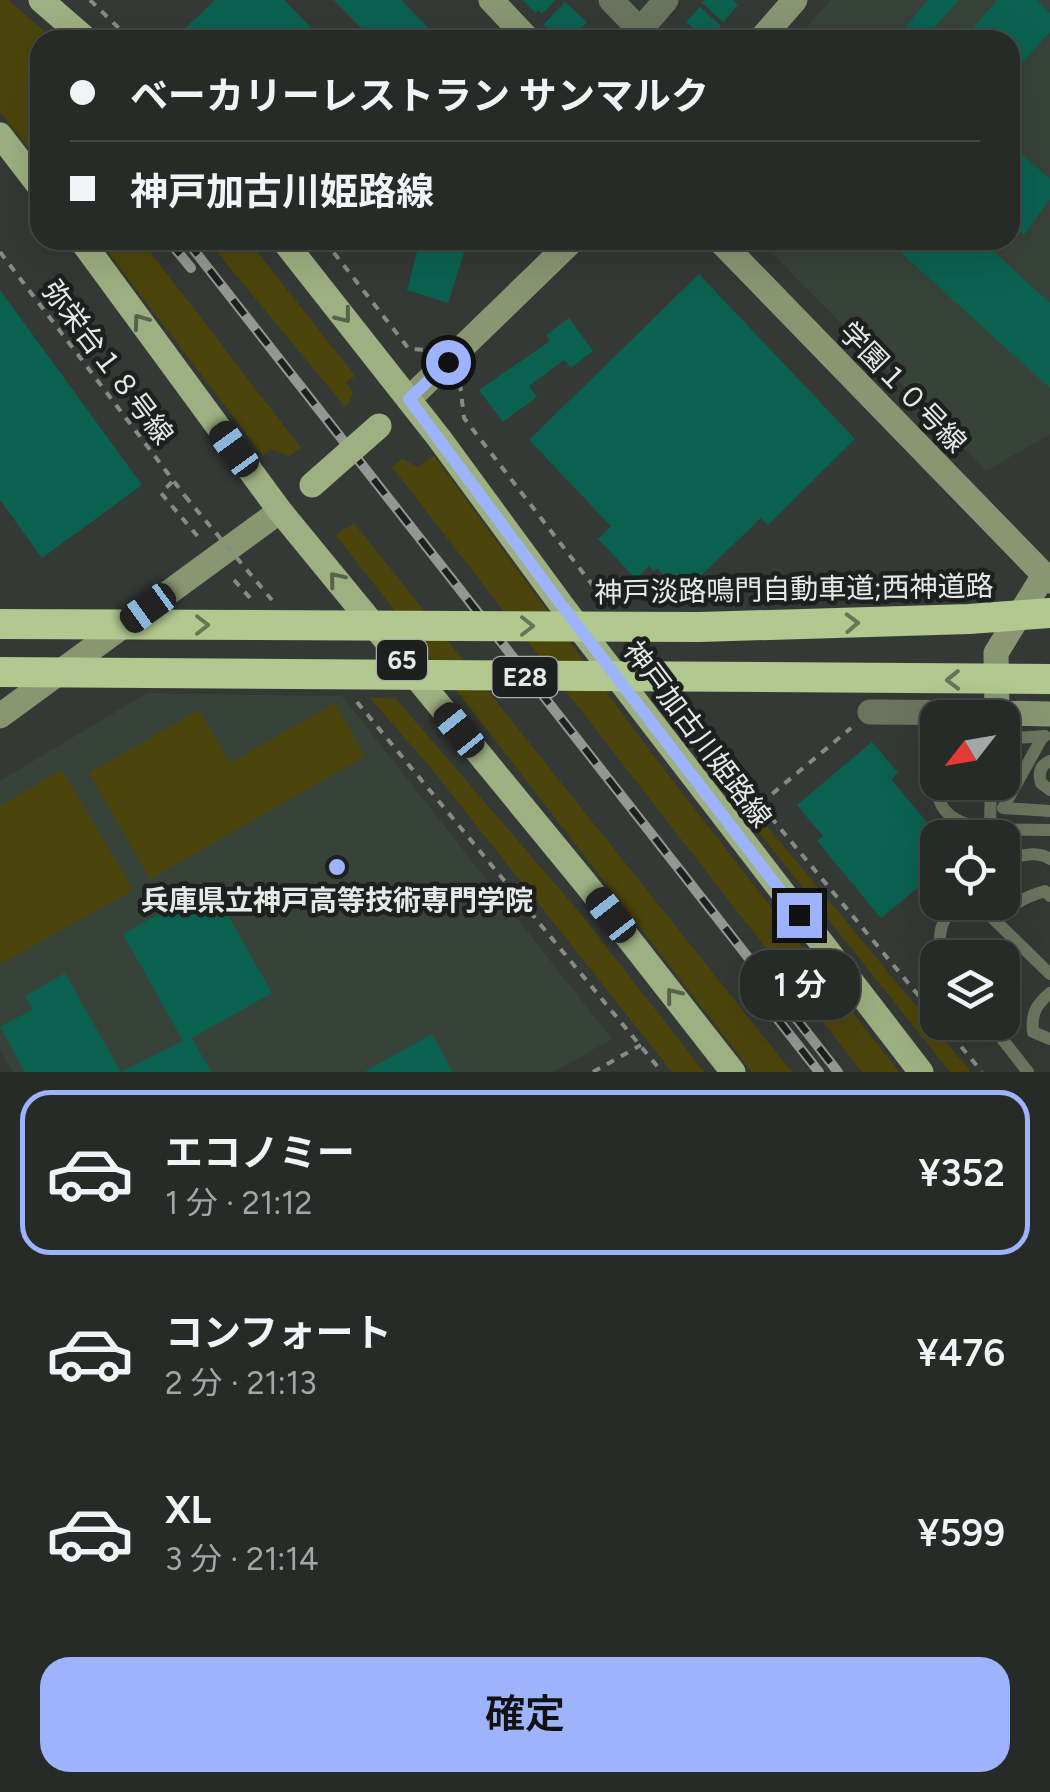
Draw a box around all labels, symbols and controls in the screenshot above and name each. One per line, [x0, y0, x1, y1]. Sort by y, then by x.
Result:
text: ベーカリーレストラン サンマルク [130, 73, 709, 119]
text: 神戸加古川姫路線 [130, 169, 434, 215]
street label: 弥栄台１８号線 [35, 273, 181, 451]
one-way arrow [332, 305, 350, 323]
one-way arrow [134, 313, 152, 332]
street label: 学園１０号線 [832, 315, 974, 459]
route start [426, 340, 471, 385]
car [204, 416, 264, 482]
street label: 神戸淡路鳴門自動車道;西神道路 [594, 569, 994, 609]
one-way arrow [330, 573, 348, 591]
car [115, 578, 181, 638]
one-way arrow [845, 612, 861, 633]
one-way arrow [196, 614, 211, 636]
one-way arrow [520, 615, 536, 637]
street label: 神戸加古川姫路線 [617, 634, 779, 834]
road number: 65 [377, 640, 427, 680]
road number: E28 [492, 657, 558, 697]
one-way arrow [944, 669, 960, 691]
car [428, 697, 490, 763]
north arrow [920, 700, 1020, 800]
map controls [920, 700, 1020, 1040]
button: locate [920, 820, 1020, 920]
marker: 兵庫県立神戸高等技術専門学院 [326, 856, 348, 878]
car [581, 882, 641, 948]
place label: 兵庫県立神戸高等技術専門学院 [141, 883, 533, 917]
route end [777, 893, 822, 938]
button: layers [920, 940, 1020, 1040]
callout: 1 分 [739, 950, 859, 1020]
text: 1 分 [773, 966, 827, 1004]
one-way arrow [667, 988, 685, 1006]
icon: car [45, 1128, 135, 1218]
text: エコノミー [165, 1130, 355, 1176]
text: ¥352 [919, 1150, 1005, 1196]
text: 1 分 · 21:12 [165, 1184, 312, 1222]
icon: car [45, 1308, 135, 1398]
text: コンフォート [165, 1310, 392, 1356]
text: ¥476 [917, 1330, 1005, 1376]
text: 2 分 · 21:13 [165, 1364, 317, 1402]
text: XL [165, 1487, 211, 1533]
icon: car [45, 1488, 135, 1578]
text: ¥599 [918, 1510, 1005, 1556]
text: 3 分 · 21:14 [165, 1540, 319, 1578]
button: 確定 [40, 1657, 1010, 1772]

